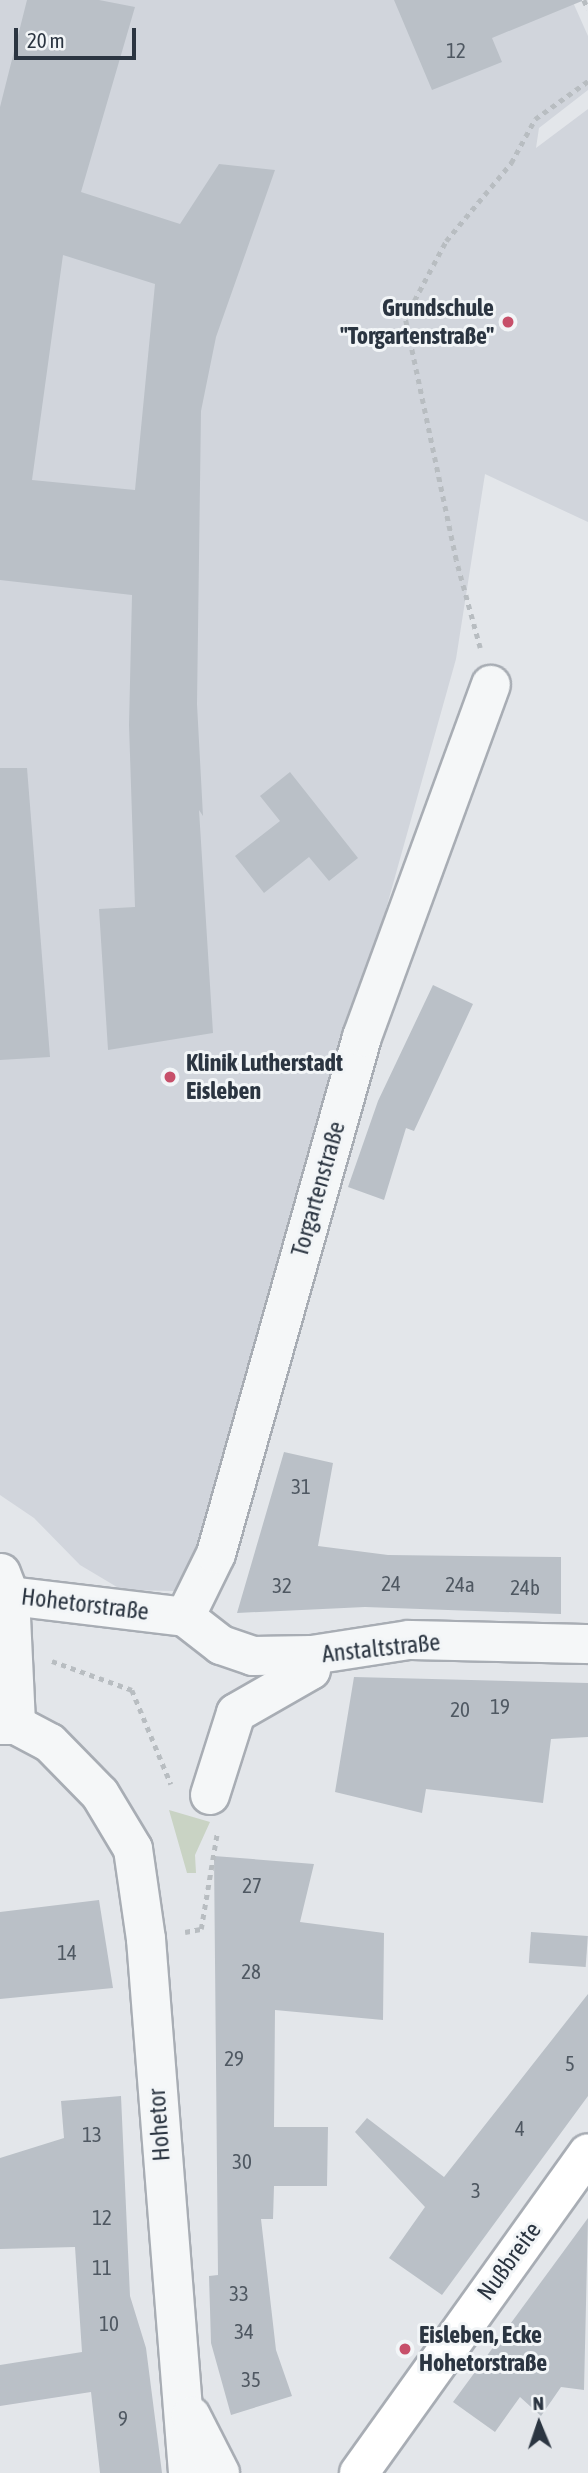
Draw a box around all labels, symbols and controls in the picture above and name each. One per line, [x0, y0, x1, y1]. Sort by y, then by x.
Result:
scale bar [18, 14, 140, 58]
text: 20 m [27, 28, 65, 52]
house number: 12 [446, 37, 466, 63]
place label: Grundschule "Torgartenstraße" [340, 294, 494, 350]
marker: Grundschule "Torgartenstraße" [500, 314, 516, 330]
place label: Klinik Lutherstadt Eisleben [186, 1049, 343, 1105]
marker: Klinik Lutherstadt Eisleben [160, 1067, 180, 1087]
street label: Torgartenstraße [285, 1118, 351, 1260]
house number: 31 [291, 1473, 311, 1499]
house number: 24 [381, 1570, 401, 1596]
house number: 24a [445, 1571, 475, 1597]
house number: 32 [272, 1572, 292, 1598]
house number: 24b [510, 1574, 540, 1600]
street label: Hohetorstraße [20, 1582, 150, 1626]
street label: Anstaltstraße [321, 1627, 441, 1669]
house number: 19 [490, 1693, 510, 1719]
house number: 20 [450, 1696, 470, 1722]
house number: 27 [242, 1872, 262, 1898]
house number: 14 [57, 1939, 77, 1965]
house number: 28 [241, 1958, 261, 1984]
house number: 29 [224, 2045, 244, 2071]
house number: 5 [565, 2050, 575, 2076]
street label: Hohetor [142, 2088, 176, 2162]
house number: 4 [515, 2115, 525, 2141]
house number: 13 [82, 2121, 102, 2147]
house number: 30 [232, 2148, 252, 2174]
house number: 3 [471, 2177, 481, 2203]
house number: 12 [92, 2204, 112, 2230]
street label: Nußbreite [471, 2216, 547, 2306]
house number: 11 [92, 2254, 112, 2280]
house number: 33 [229, 2280, 249, 2306]
house number: 10 [99, 2310, 119, 2336]
house number: 34 [234, 2318, 254, 2344]
place label: Eisleben, Ecke Hohetorstraße [419, 2321, 547, 2377]
marker: Eisleben, Ecke Hohetorstraße [397, 2341, 413, 2357]
house number: 35 [241, 2366, 261, 2392]
north arrow [504, 2389, 574, 2459]
text: N [532, 2392, 544, 2414]
house number: 9 [118, 2405, 128, 2431]

